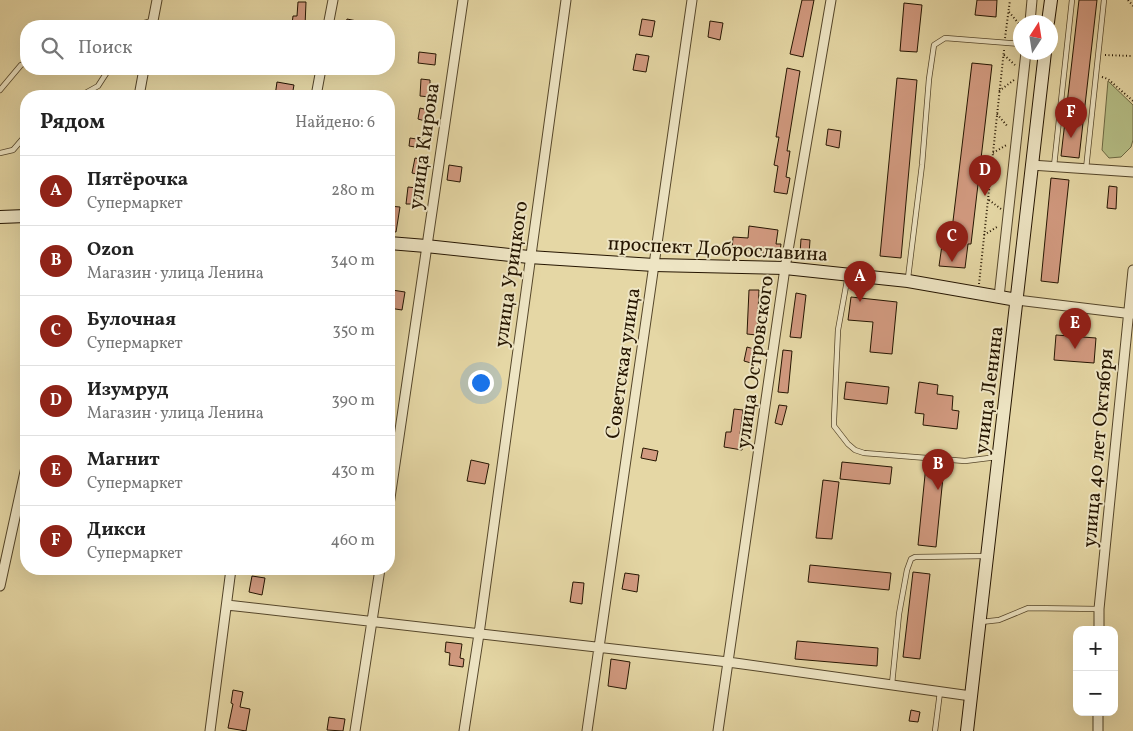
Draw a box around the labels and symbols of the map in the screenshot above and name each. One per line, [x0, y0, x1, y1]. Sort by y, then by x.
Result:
north arrow [1013, 15, 1058, 60]
street label: улица Кирова [402, 81, 448, 211]
pin: F [1055, 97, 1087, 138]
pin: D [969, 155, 1001, 196]
street label: улица Урицкого [488, 199, 536, 349]
pin: C [936, 221, 968, 262]
street label: проспект Доброславина [607, 230, 829, 270]
pin: A [844, 261, 876, 302]
street label: улица Островского [730, 274, 782, 451]
street label: Советская улица [600, 286, 648, 441]
pin: E [1059, 308, 1091, 349]
street label: улица Ленина [968, 324, 1012, 456]
street label: улица 40 лет Октября [1076, 348, 1122, 549]
your location [468, 370, 494, 396]
pin: B [922, 449, 954, 490]

